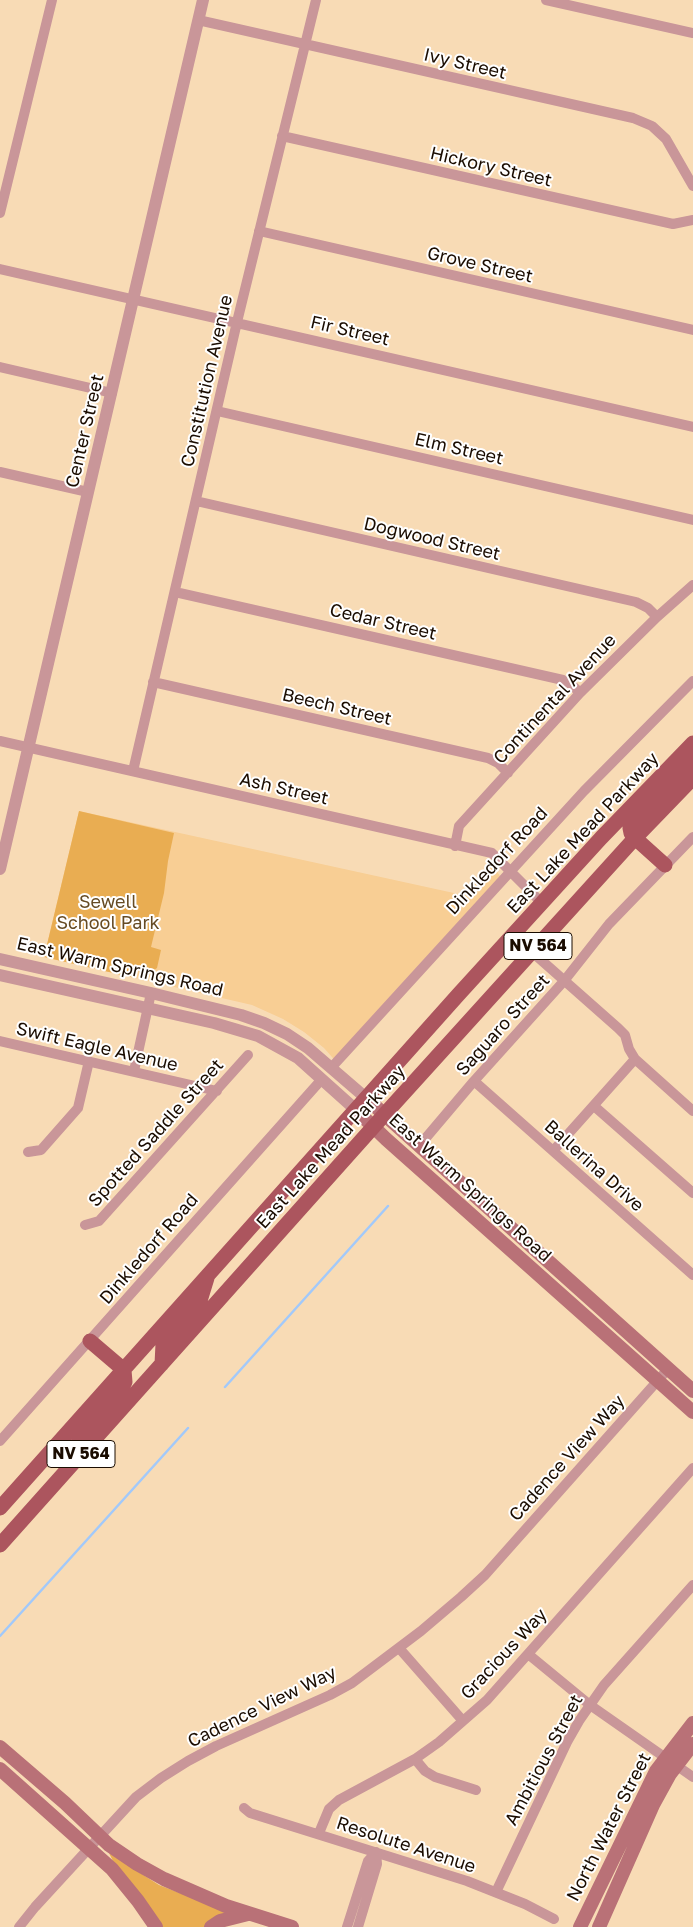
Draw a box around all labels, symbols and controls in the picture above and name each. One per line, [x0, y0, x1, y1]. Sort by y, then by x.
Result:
street label: Ivy Street [422, 44, 508, 84]
street label: Hickory Street [428, 142, 554, 192]
street label: Grove Street [425, 242, 535, 288]
street label: Constitution Avenue [177, 293, 237, 469]
street label: Fir Street [308, 311, 392, 351]
street label: Center Street [61, 372, 109, 490]
street label: Elm Street [413, 428, 505, 470]
street label: Dogwood Street [362, 513, 502, 565]
street label: Cedar Street [328, 599, 438, 645]
street label: Continental Avenue [489, 630, 621, 768]
street label: Beech Street [280, 684, 394, 730]
street label: East Lake Mead Parkway [503, 748, 663, 918]
street label: Ash Street [238, 768, 330, 810]
street label: Dinkledorf Road [442, 803, 552, 919]
park label: Sewell School Park [56, 891, 160, 934]
road number: NV 564 [504, 932, 572, 959]
street label: East Warm Springs Road [15, 933, 225, 1001]
street label: Saguaro Street [452, 970, 554, 1080]
street label: Swift Eagle Avenue [14, 1018, 180, 1076]
street label: Spotted Saddle Street [84, 1055, 228, 1211]
street label: East Lake Mead Parkway [252, 1061, 410, 1233]
street label: East Warm Springs Road [384, 1109, 556, 1267]
street label: Ballerina Drive [540, 1116, 648, 1216]
street label: Dinkledorf Road [95, 1189, 203, 1309]
street label: Cadence View Way [505, 1390, 629, 1526]
road number: NV 564 [47, 1440, 115, 1468]
street label: Gracious Way [456, 1604, 552, 1704]
street label: Cadence View Way [184, 1662, 340, 1752]
street label: Ambitious Street [500, 1691, 588, 1829]
street label: North Water Street [562, 1749, 656, 1905]
street label: Resolute Avenue [334, 1812, 478, 1878]

